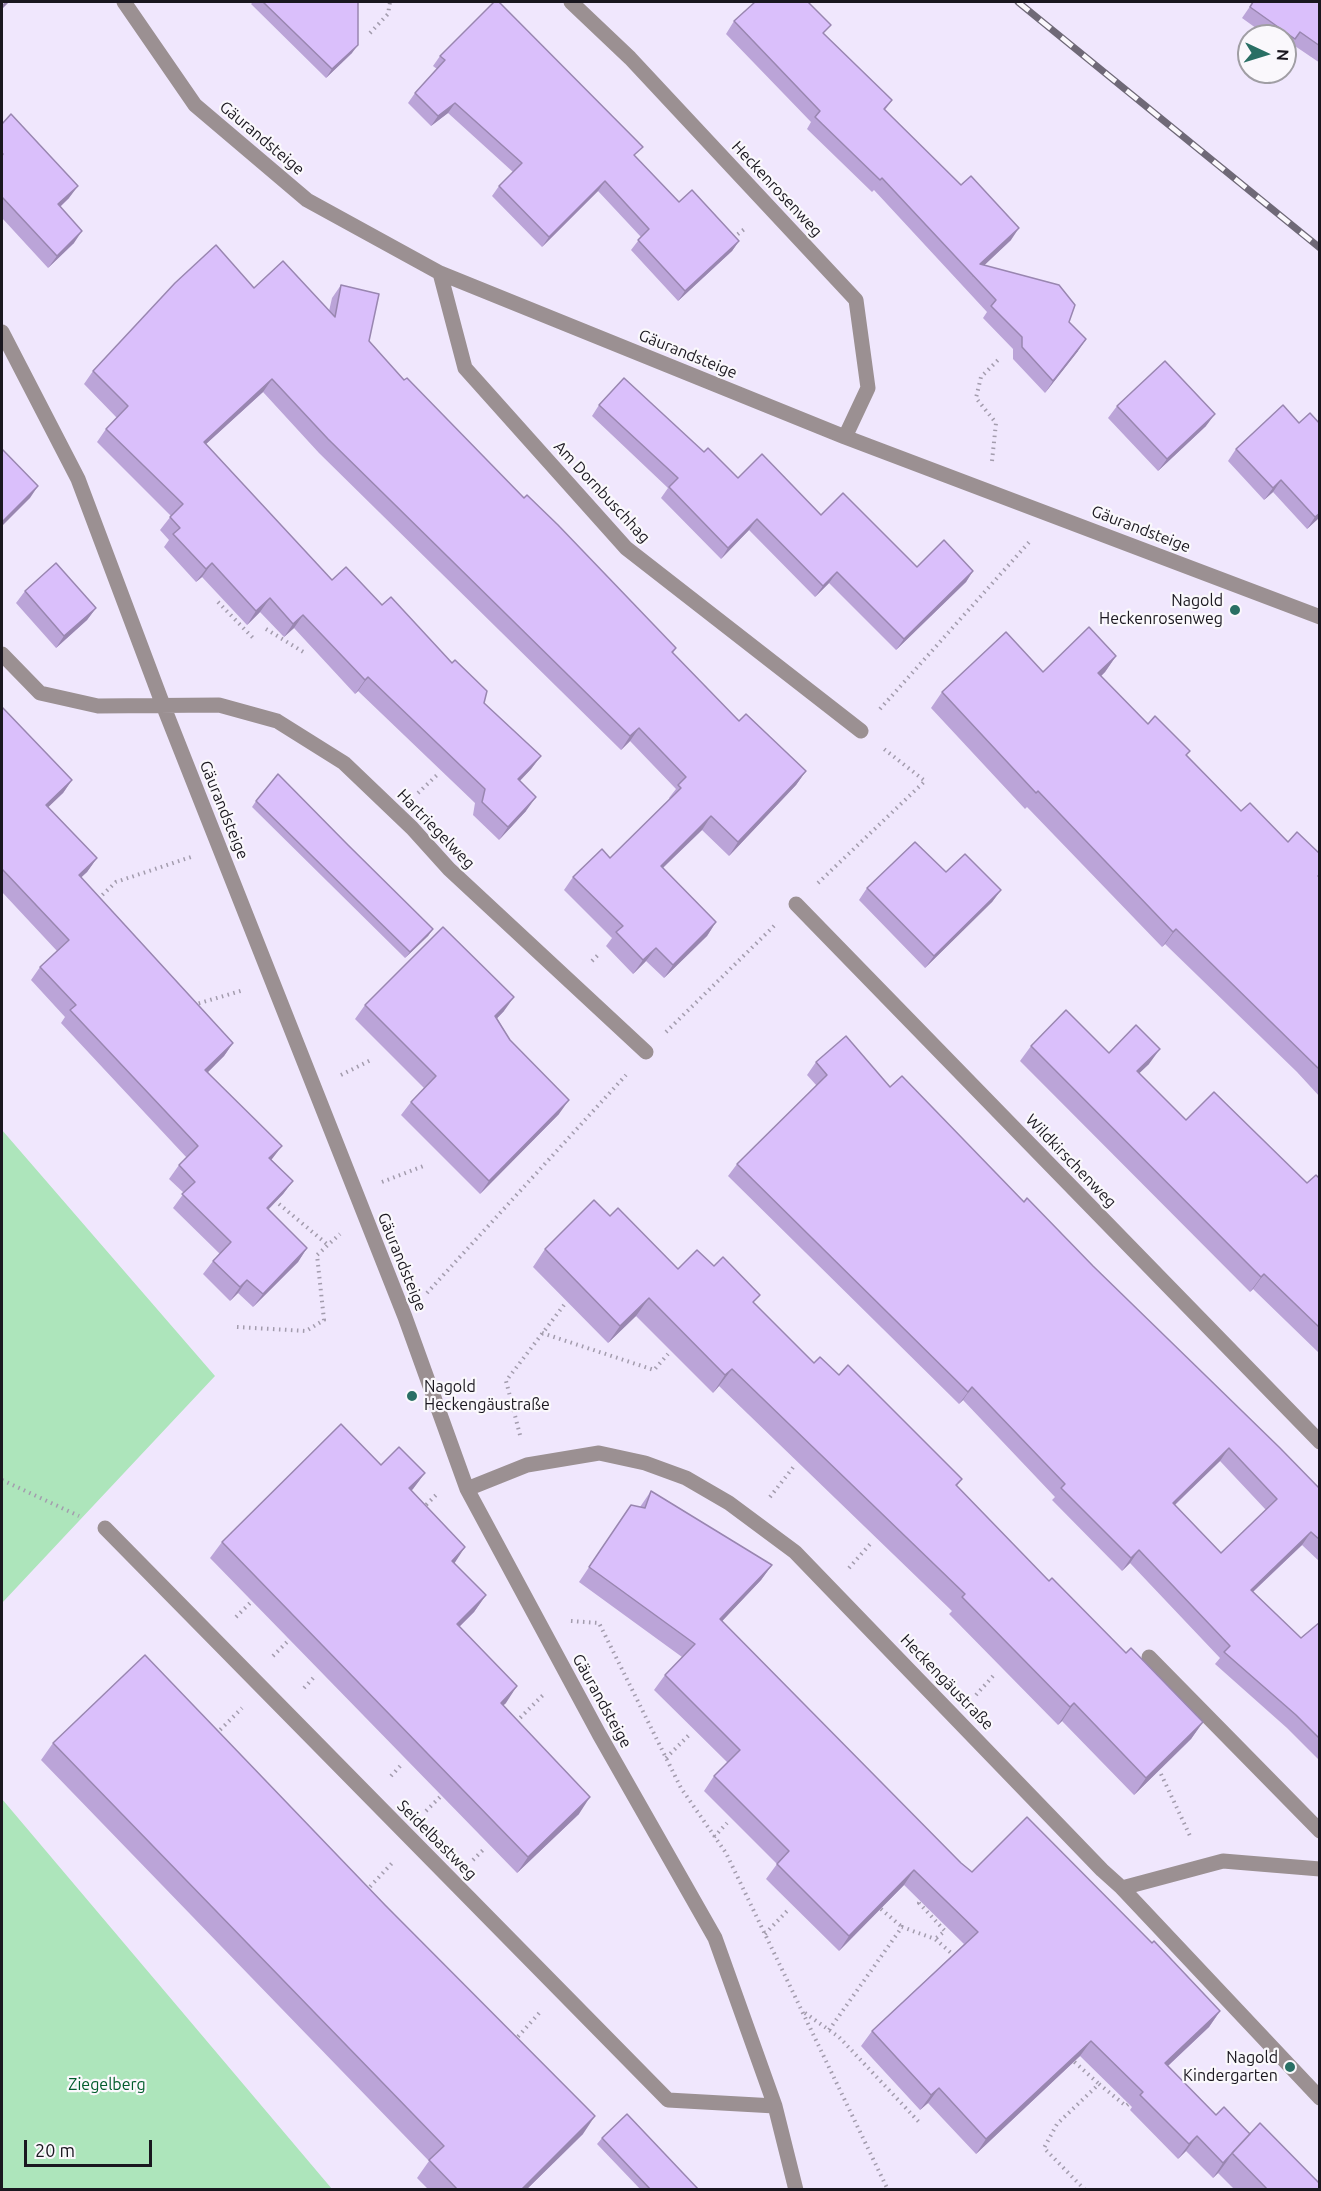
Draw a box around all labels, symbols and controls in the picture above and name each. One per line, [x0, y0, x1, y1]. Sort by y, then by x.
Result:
north arrow [1237, 24, 1297, 84]
text: N [1274, 49, 1292, 62]
street label: Gäurandsteige [216, 97, 308, 179]
street label: Heckenrosenweg [728, 137, 826, 241]
street label: Gäurandsteige [636, 325, 740, 383]
street label: Am Dornbuschhag [550, 437, 654, 547]
street label: Gäurandsteige [1089, 501, 1193, 557]
place label: Nagold Heckenrosenweg [1099, 591, 1223, 629]
marker: Nagold Heckenrosenweg [1228, 603, 1242, 617]
street label: Gäurandsteige [195, 758, 253, 862]
street label: Hartriegelweg [393, 785, 479, 873]
street label: Wildkirschenweg [1022, 1110, 1120, 1212]
street label: Gäurandsteige [373, 1210, 431, 1314]
place label: Nagold Heckengäustraße [424, 1377, 550, 1415]
marker: Nagold Heckengäustraße [405, 1389, 419, 1403]
street label: Heckengäustraße [896, 1630, 998, 1734]
street label: Gäurandsteige [568, 1651, 636, 1751]
street label: Seidelbastweg [393, 1796, 481, 1884]
place label: Nagold Kindergarten [1183, 2048, 1278, 2086]
marker: Nagold Kindergarten [1283, 2060, 1297, 2074]
park label: Ziegelberg [68, 2075, 146, 2095]
scale bar [27, 2128, 154, 2166]
text: 20 m [35, 2140, 75, 2160]

